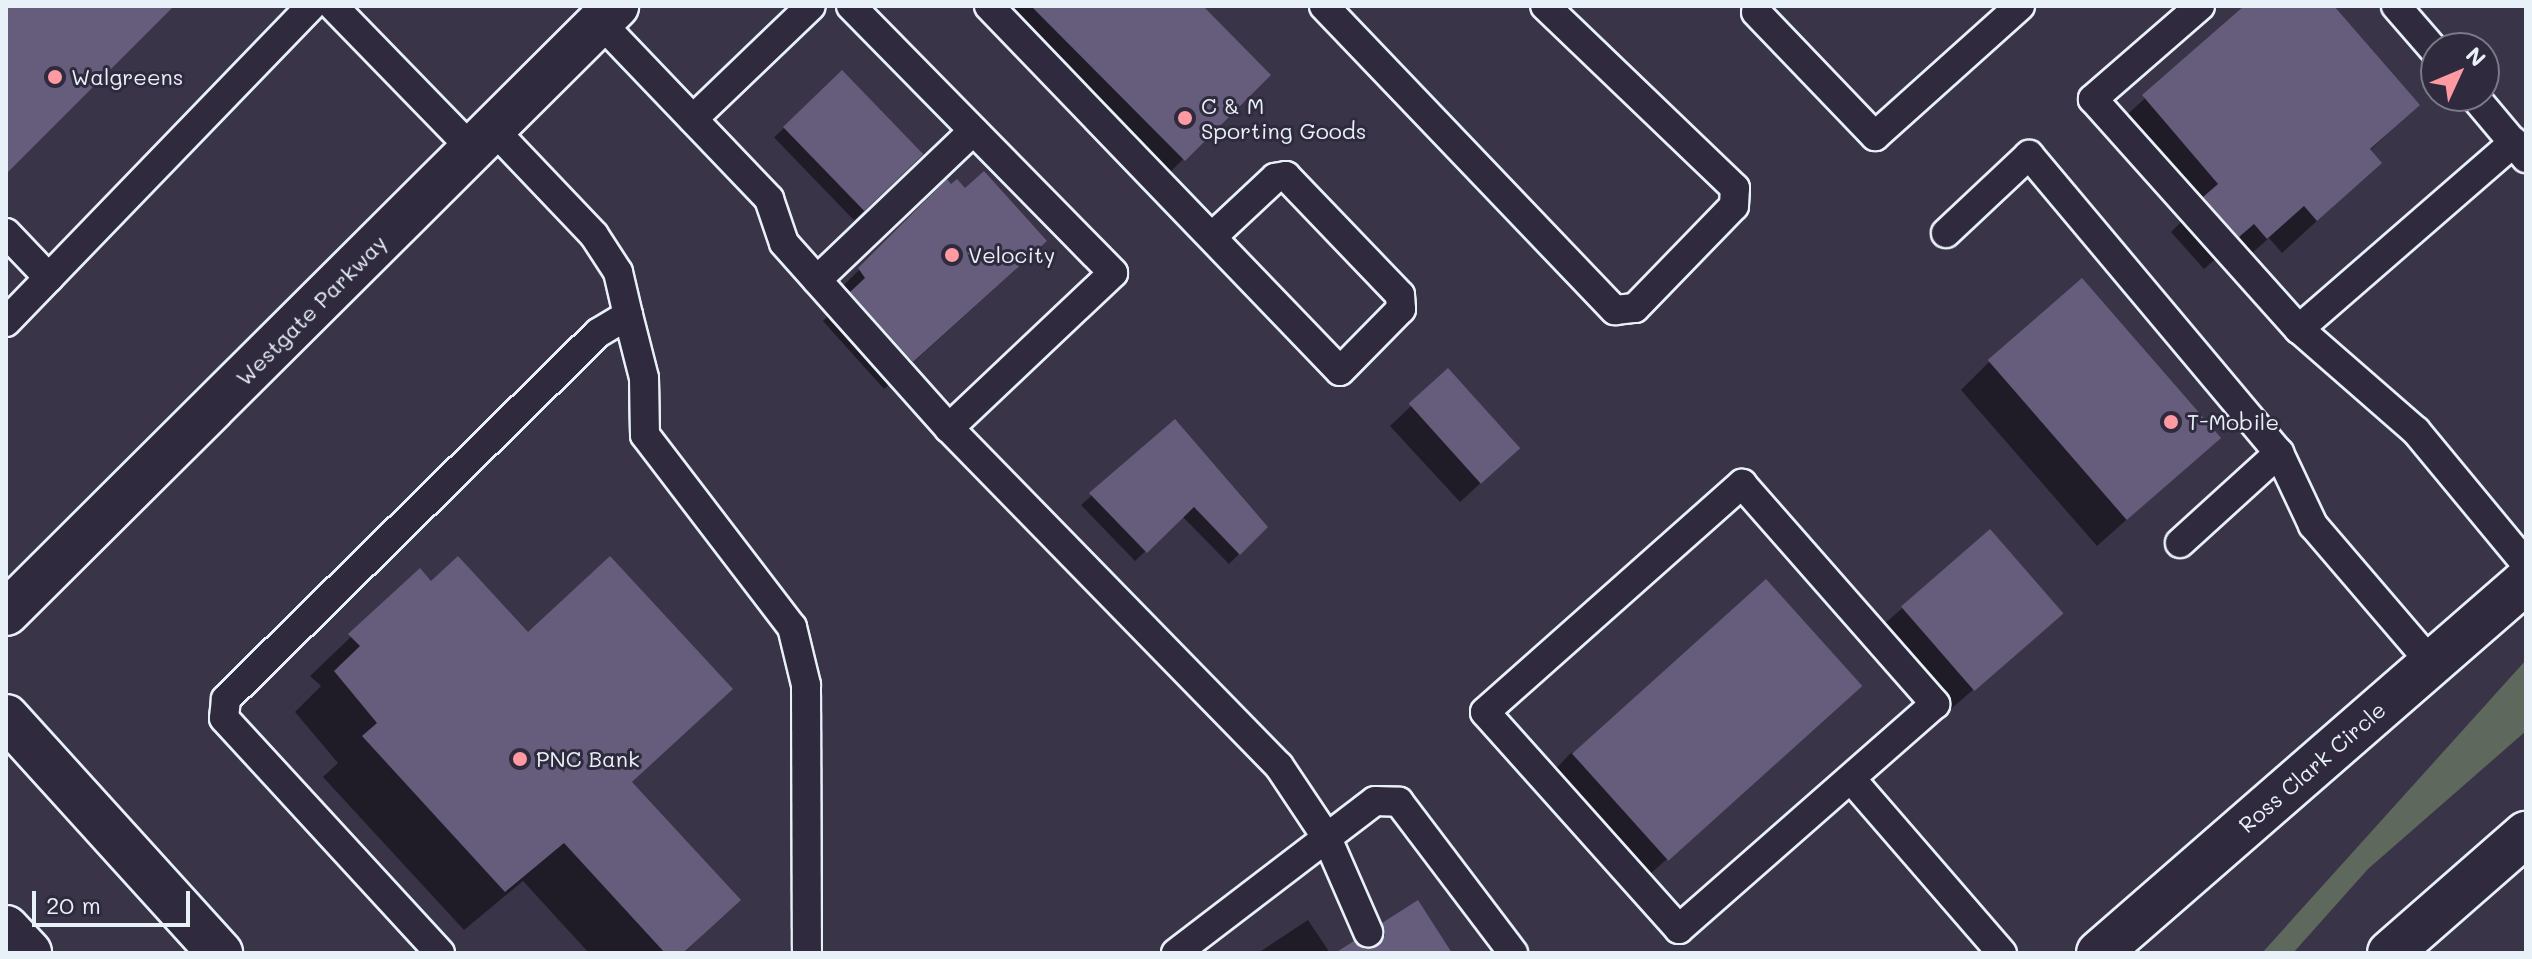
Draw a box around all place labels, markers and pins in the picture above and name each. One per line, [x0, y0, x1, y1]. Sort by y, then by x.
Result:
place label: Walgreens [71, 64, 183, 90]
marker: Walgreens [46, 68, 64, 86]
place label: C & M Sporting Goods [1201, 92, 1366, 144]
marker: C & M Sporting Goods [1176, 109, 1194, 127]
place label: Velocity [968, 242, 1055, 268]
marker: Velocity [943, 246, 961, 264]
place label: T-Mobile [2187, 409, 2279, 435]
marker: T-Mobile [2162, 413, 2180, 431]
place label: PNC Bank [536, 746, 640, 772]
marker: PNC Bank [511, 750, 529, 768]

